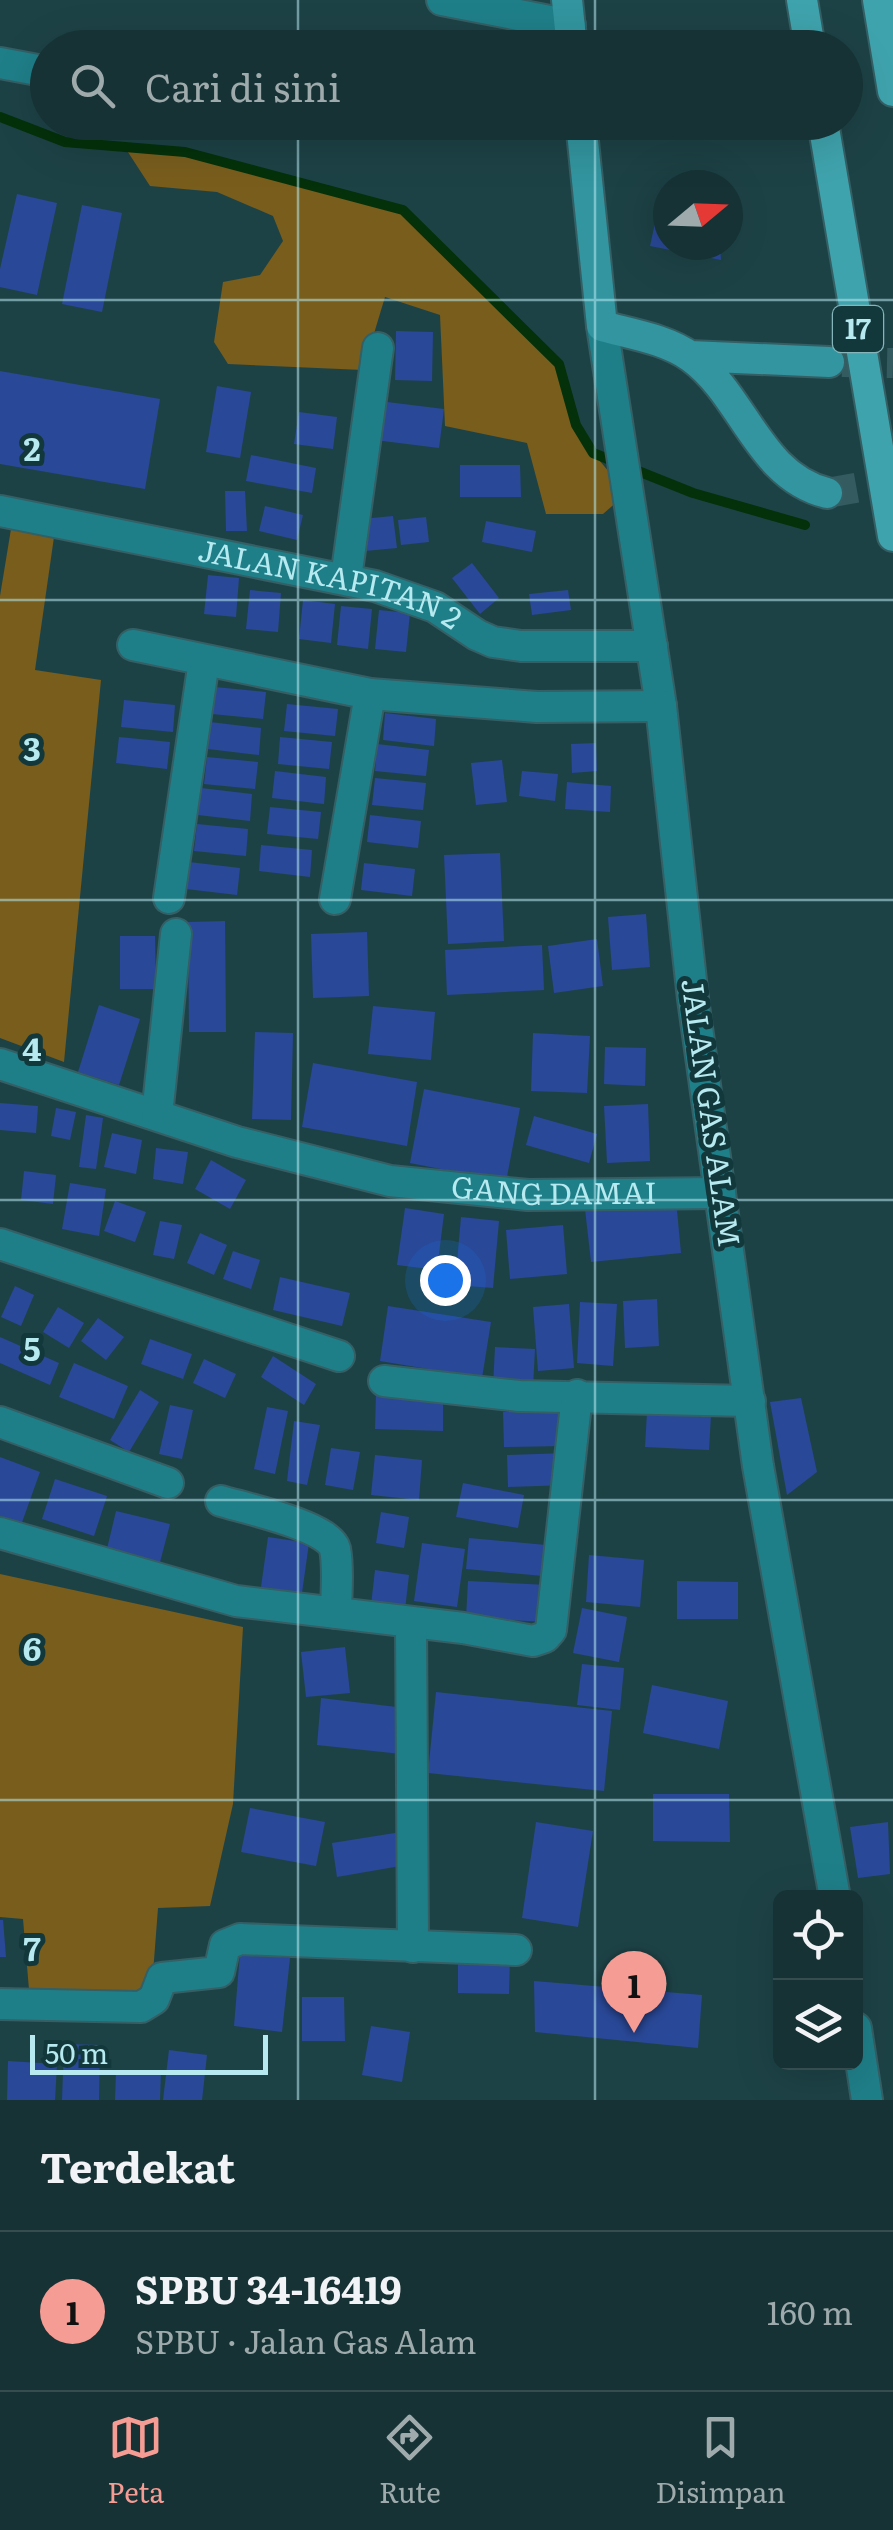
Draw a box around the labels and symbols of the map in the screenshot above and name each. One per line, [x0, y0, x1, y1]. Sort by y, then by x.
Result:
north arrow [653, 170, 743, 260]
road number: 17 [833, 306, 883, 352]
text: 2 [23, 423, 41, 471]
street label: JALAN KAPITAN 2 [195, 526, 472, 638]
text: 3 [23, 723, 41, 771]
street label: JALAN GAS ALAM [672, 975, 754, 1250]
text: 4 [22, 1023, 42, 1071]
street label: GANG DAMAI [449, 1162, 657, 1214]
your location [420, 1255, 471, 1306]
text: 5 [23, 1323, 41, 1371]
text: 6 [23, 1623, 41, 1671]
text: 7 [23, 1923, 41, 1971]
pin: 1 [602, 1950, 666, 2033]
scale bar [30, 2030, 268, 2074]

